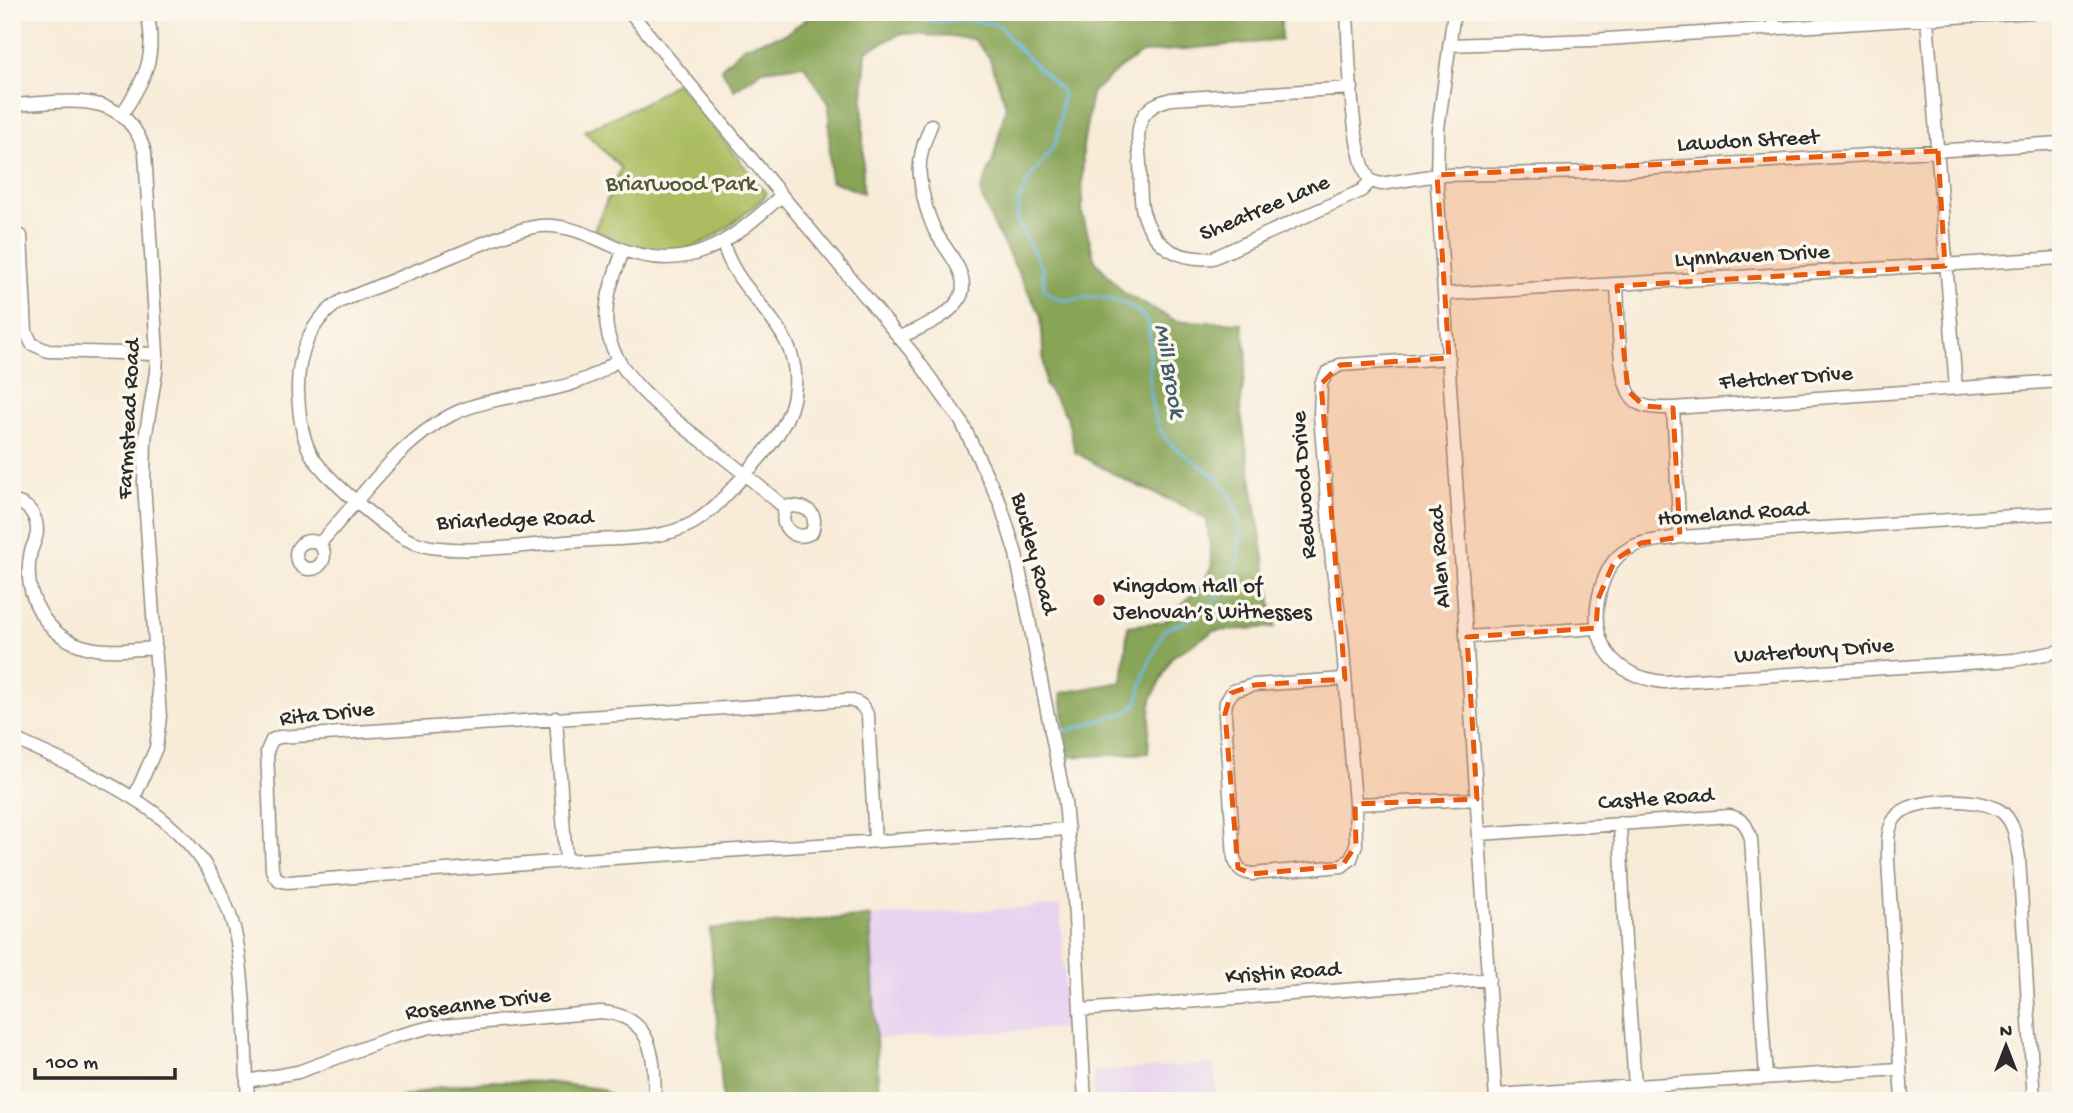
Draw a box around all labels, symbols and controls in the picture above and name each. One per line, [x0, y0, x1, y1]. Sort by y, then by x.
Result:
street label: Lawdon Street [1676, 125, 1821, 159]
street label: Sheatree Lane [1196, 169, 1335, 248]
park label: Briarwood Park [605, 172, 759, 199]
street label: Lynnhaven Drive [1674, 239, 1831, 275]
water label: Mill Brook [1146, 322, 1191, 422]
street label: Farmstead Road [112, 337, 148, 501]
street label: Fletcher Drive [1717, 361, 1855, 397]
street label: Redwood Drive [1286, 409, 1324, 560]
street label: Buckley Road [1004, 489, 1063, 619]
street label: Homeland Road [1657, 496, 1811, 534]
street label: Allen Road [1424, 504, 1458, 609]
street label: Briarledge Road [435, 505, 595, 537]
place label: Kingdom Hall of Jehovah’s Witnesses [1113, 574, 1312, 627]
marker: Kingdom Hall of Jehovah’s Witnesses [1091, 592, 1107, 608]
street label: Waterbury Drive [1733, 633, 1896, 671]
street label: Rita Drive [278, 697, 377, 733]
street label: Castle Road [1597, 782, 1716, 818]
street label: Kristin Road [1225, 956, 1343, 991]
street label: Roseanne Drive [404, 983, 553, 1027]
north arrow [1972, 1012, 2042, 1082]
text: N [2000, 1021, 2012, 1044]
scale bar [35, 1036, 175, 1080]
text: 100 m [45, 1052, 98, 1077]

